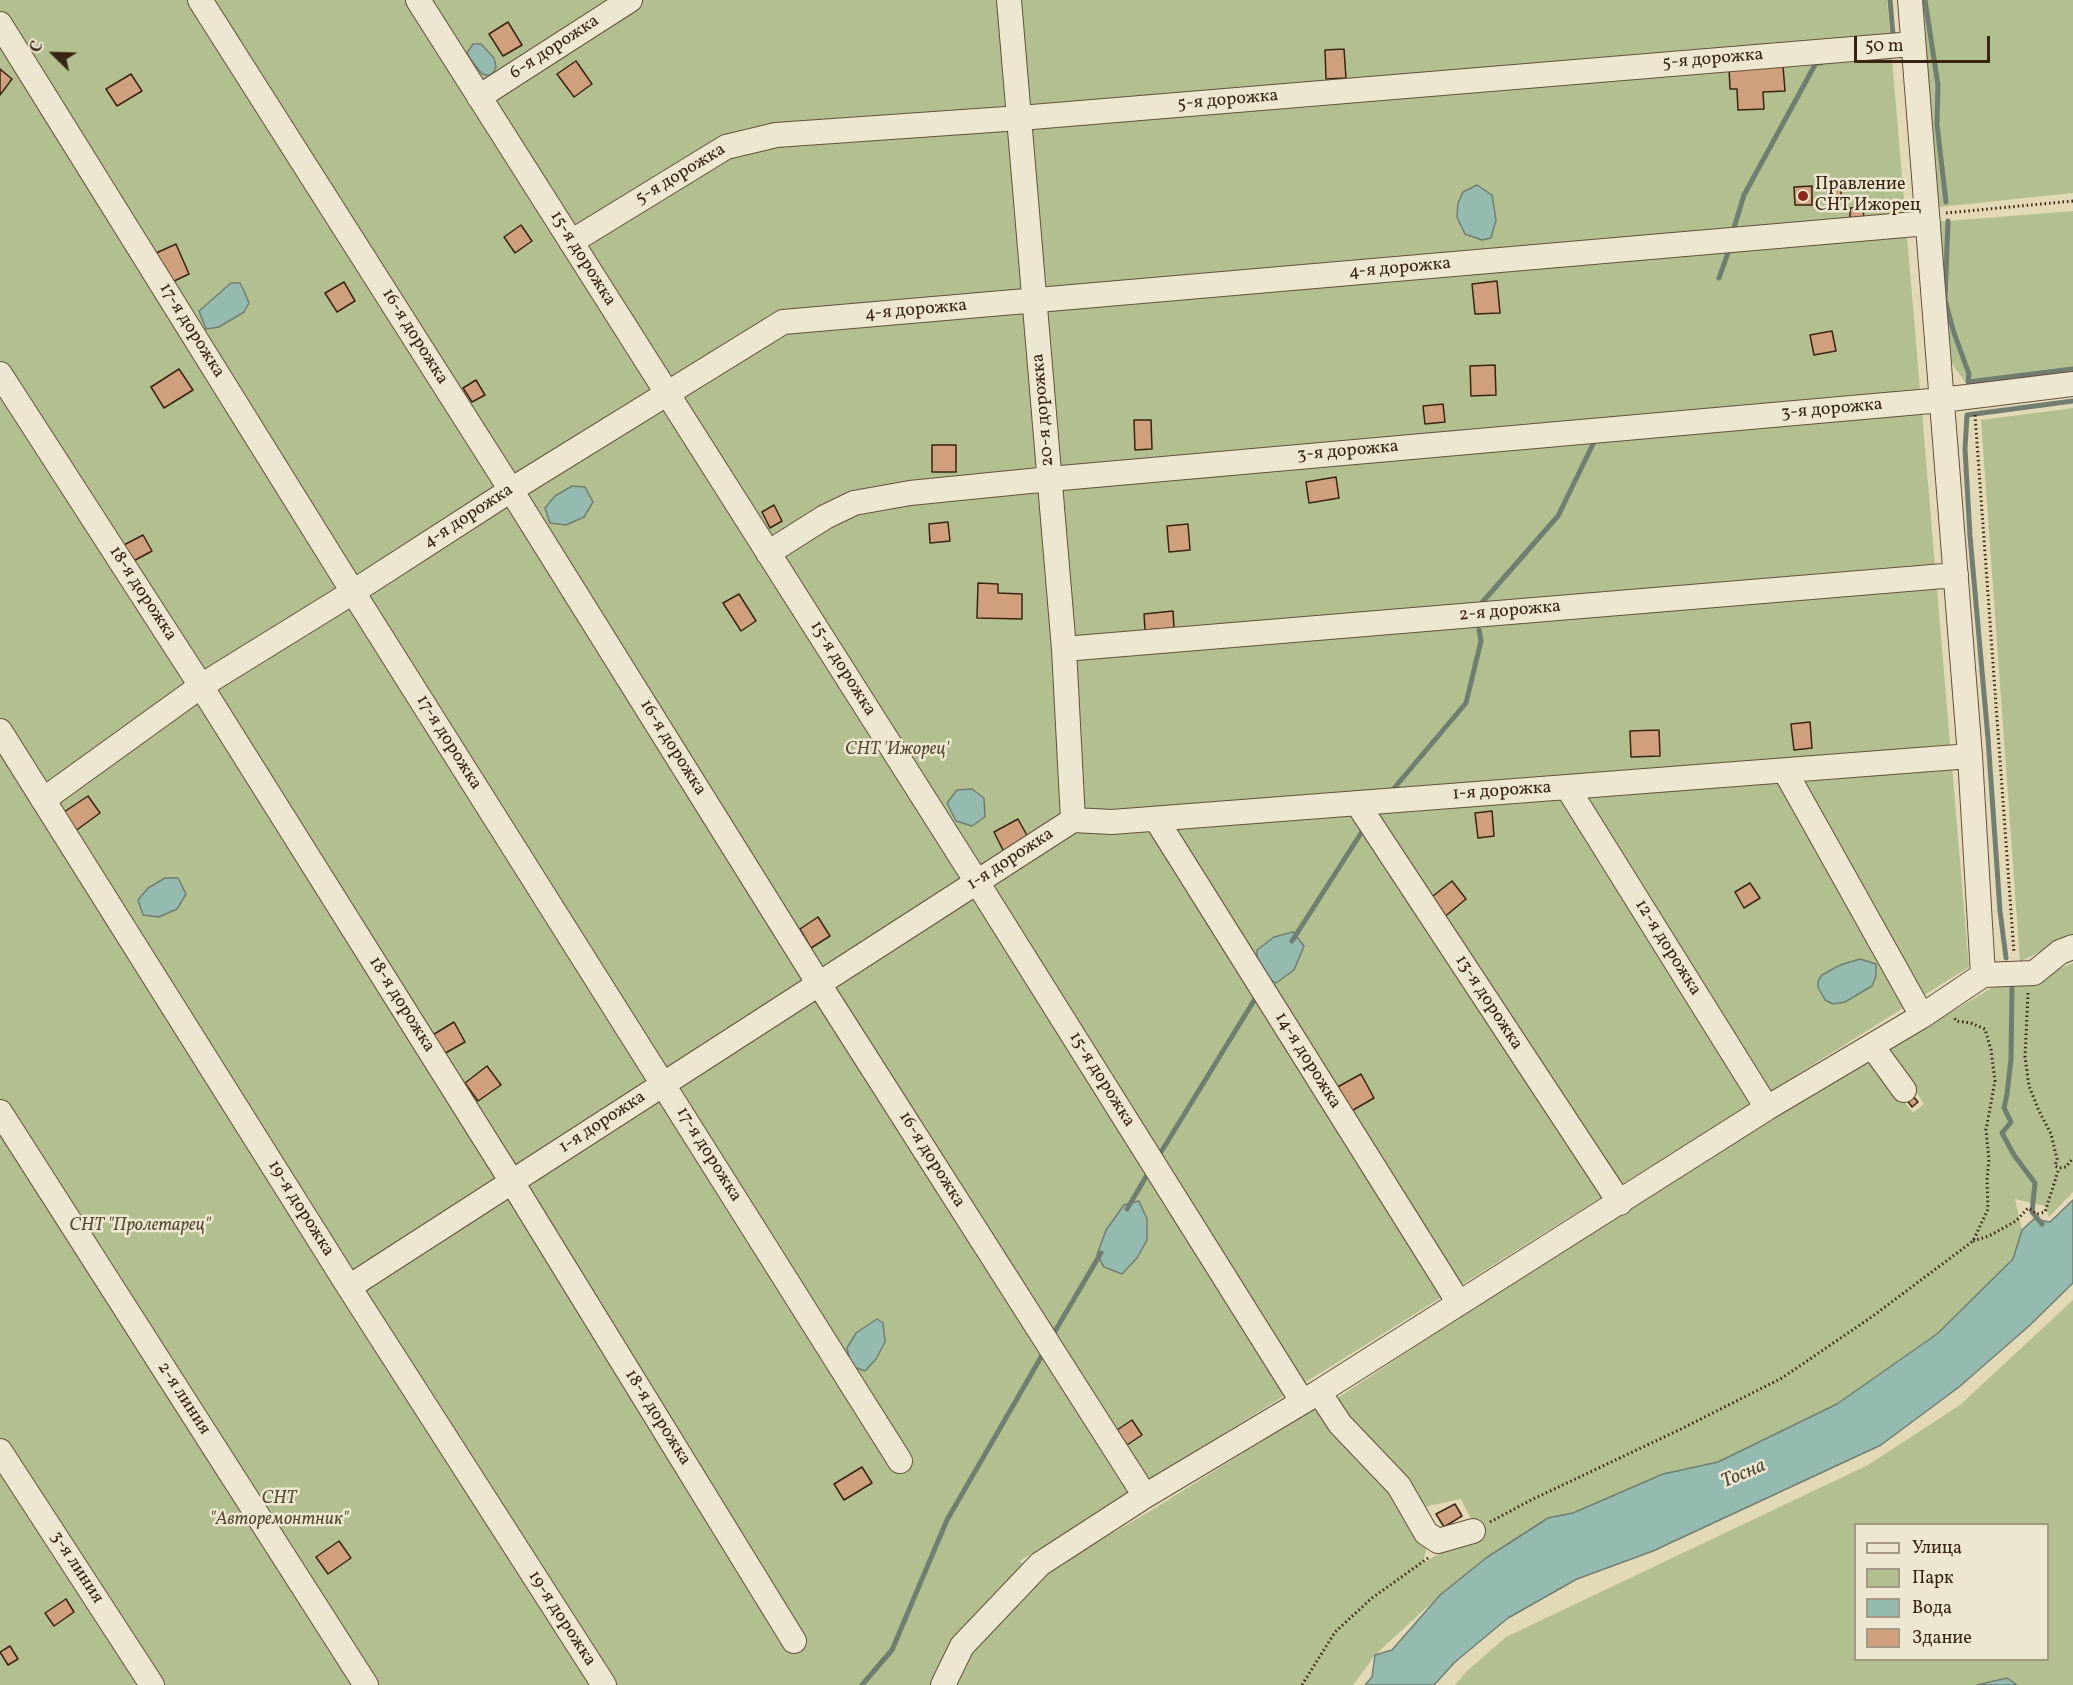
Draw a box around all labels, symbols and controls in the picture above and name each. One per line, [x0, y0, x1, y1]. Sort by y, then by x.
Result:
street label: 6-я дорожка [506, 11, 604, 85]
north arrow [24, 24, 84, 84]
scale bar [1857, 24, 1994, 62]
text: 50 m [1865, 34, 1904, 59]
text: С [25, 38, 50, 56]
street label: 5-я дорожка [1662, 45, 1764, 75]
street label: 5-я дорожка [1177, 86, 1279, 116]
street label: 5-я дорожка [632, 140, 730, 210]
place label: Правление СНТ Ижорец [1815, 175, 1921, 218]
marker: Правление СНТ Ижорец [1796, 189, 1810, 203]
street label: 15-я дорожка [544, 207, 620, 311]
street label: 4-я дорожка [1348, 254, 1452, 284]
street label: 17-я дорожка [153, 280, 229, 382]
street label: 16-я дорожка [376, 285, 452, 389]
street label: 4-я дорожка [864, 296, 968, 326]
street label: 20-я дорожка [1028, 353, 1060, 467]
street label: 3-я дорожка [1780, 395, 1884, 425]
street label: 3-я дорожка [1296, 437, 1400, 467]
street label: 4-я дорожка [420, 480, 518, 554]
street label: 18-я дорожка [103, 542, 181, 646]
street label: 2-я дорожка [1458, 597, 1562, 627]
street label: 15-я дорожка [804, 617, 880, 721]
street label: 17-я дорожка [410, 692, 486, 794]
street label: 16-я дорожка [634, 696, 710, 800]
park label: СНТ 'Ижорец' [845, 740, 949, 762]
street label: 1-я дорожка [1452, 778, 1552, 806]
street label: 1-я дорожка [964, 824, 1058, 896]
street label: 12-я дорожка [1629, 896, 1705, 1000]
street label: 13-я дорожка [1449, 951, 1527, 1055]
street label: 18-я дорожка [363, 953, 439, 1057]
street label: 14-я дорожка [1269, 1009, 1345, 1113]
street label: 15-я дорожка [1063, 1028, 1139, 1132]
street label: 1-я дорожка [556, 1087, 650, 1159]
street label: 17-я дорожка [670, 1104, 746, 1206]
street label: 16-я дорожка [893, 1108, 969, 1212]
street label: 19-я дорожка [262, 1157, 338, 1261]
park label: СНТ "Пролетарец" [69, 1216, 211, 1238]
street label: 2-я линия [152, 1359, 214, 1439]
street label: 18-я дорожка [619, 1366, 695, 1470]
water label: Тосна [1718, 1455, 1770, 1495]
park label: СНТ "Авторемонтник" [210, 1489, 348, 1532]
legend [1854, 1523, 2049, 1661]
street label: 3-я линия [45, 1528, 107, 1608]
text: Улица [1912, 1536, 1962, 1561]
text: Парк [1912, 1566, 1954, 1591]
street label: 19-я дорожка [522, 1567, 600, 1671]
text: Вода [1912, 1596, 1952, 1621]
text: Здание [1912, 1626, 1972, 1651]

